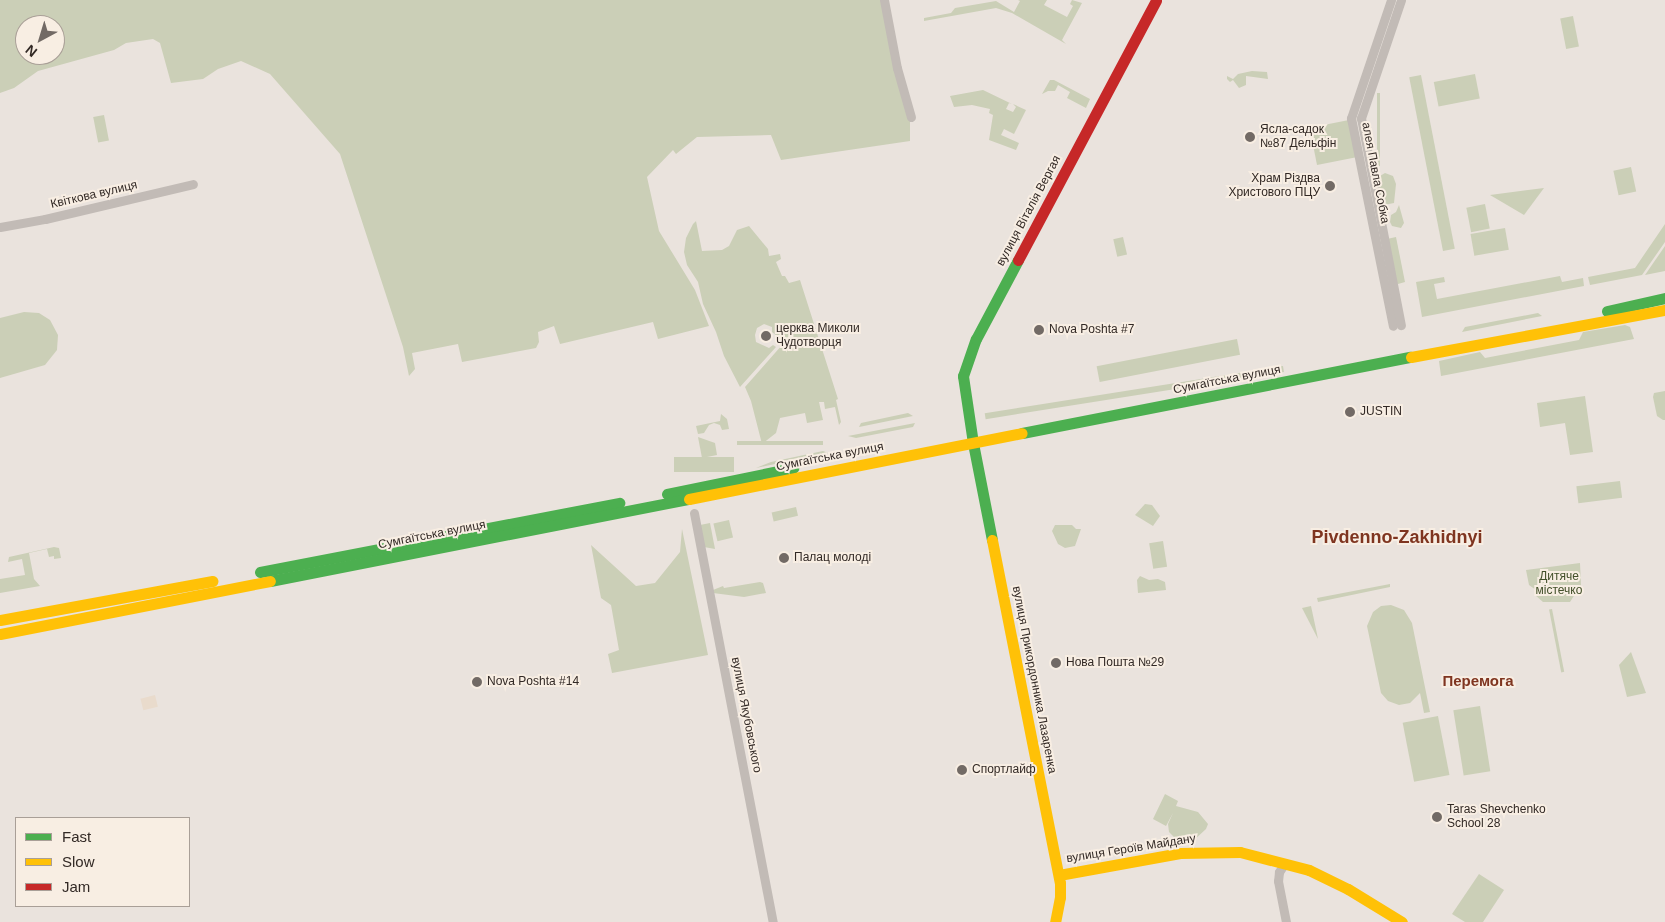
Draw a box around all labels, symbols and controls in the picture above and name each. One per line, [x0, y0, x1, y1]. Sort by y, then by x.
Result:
north arrow [15, 15, 65, 65]
text: N [22, 41, 40, 60]
street label: алея Павла Собка [1358, 121, 1392, 225]
place label: Ясла-садок №87 Дельфін [1260, 123, 1336, 151]
marker: Ясла-садок №87 Дельфін [1244, 131, 1256, 143]
street label: вулиця Віталія Вергая [994, 153, 1064, 269]
place label: Храм Різдва Христового ПЦУ [1228, 172, 1320, 200]
street label: Квіткова вулиця [49, 178, 139, 212]
marker: Храм Різдва Христового ПЦУ [1324, 180, 1336, 192]
place label: церква Миколи Чудотворця [776, 322, 860, 350]
place label: Nova Poshta #7 [1049, 323, 1134, 337]
marker: Nova Poshta #7 [1033, 324, 1045, 336]
marker: церква Миколи Чудотворця [760, 330, 772, 342]
street label: Сумгаїтська вулиця [1172, 363, 1282, 397]
place label: JUSTIN [1360, 405, 1402, 419]
marker: JUSTIN [1344, 406, 1356, 418]
street label: Сумгаїтська вулиця [775, 440, 885, 474]
street label: Сумгаїтська вулиця [377, 518, 487, 552]
district label: Pivdenno-Zakhidnyi [1311, 526, 1483, 548]
place label: Палац молоді [794, 551, 871, 565]
marker: Палац молоді [778, 552, 790, 564]
park label: Дитяче містечко [1536, 570, 1582, 598]
street label: вулиця Прикордонника Лазаренка [1009, 585, 1059, 775]
street label: вулиця Якубовського [728, 656, 764, 774]
place label: Нова Пошта №29 [1066, 656, 1164, 670]
marker: Нова Пошта №29 [1050, 657, 1062, 669]
district label: Перемога [1442, 672, 1514, 690]
place label: Nova Poshta #14 [487, 675, 579, 689]
marker: Nova Poshta #14 [471, 676, 483, 688]
place label: Спортлайф [972, 763, 1036, 777]
marker: Спортлайф [956, 764, 968, 776]
place label: Taras Shevchenko School 28 [1447, 803, 1546, 831]
marker: Taras Shevchenko School 28 [1431, 811, 1443, 823]
legend [15, 817, 190, 907]
text: Fast [62, 828, 91, 845]
street label: вулиця Героїв Майдану [1065, 832, 1197, 866]
text: Slow [62, 853, 95, 870]
text: Jam [62, 878, 90, 895]

